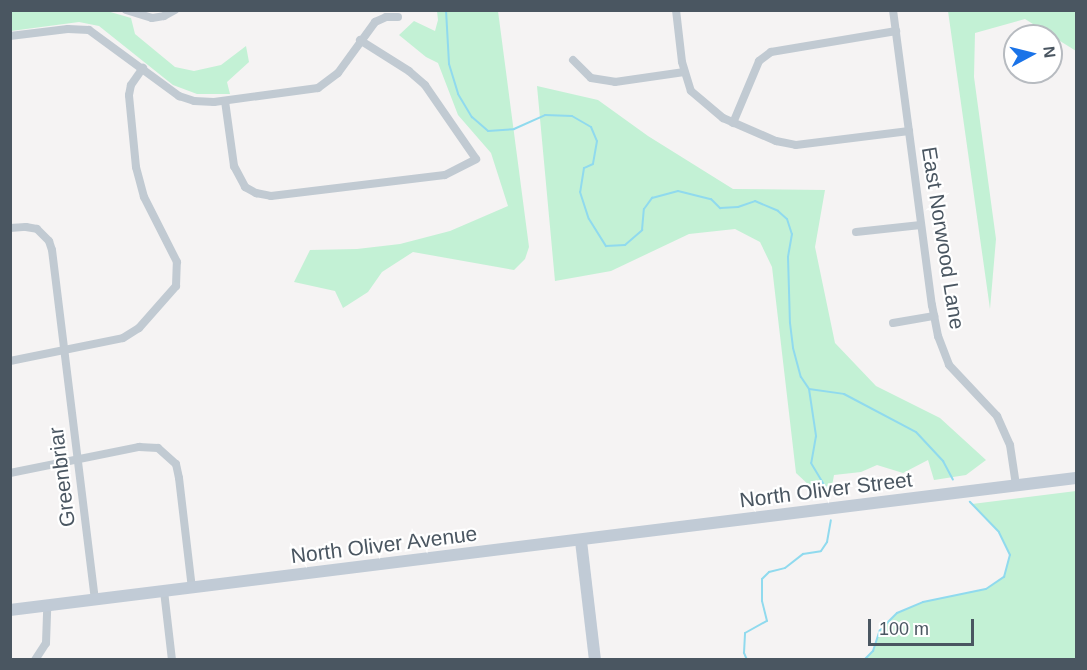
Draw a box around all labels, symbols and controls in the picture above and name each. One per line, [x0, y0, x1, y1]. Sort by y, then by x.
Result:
north arrow [1003, 24, 1063, 84]
text: N [1040, 45, 1059, 59]
street label: East Norwood Lane [916, 145, 970, 331]
street label: Greenbriar [43, 426, 81, 528]
street label: North Oliver Street [738, 467, 914, 513]
street label: North Oliver Avenue [289, 521, 479, 569]
scale bar [871, 607, 978, 645]
text: 100 m [879, 619, 929, 639]

